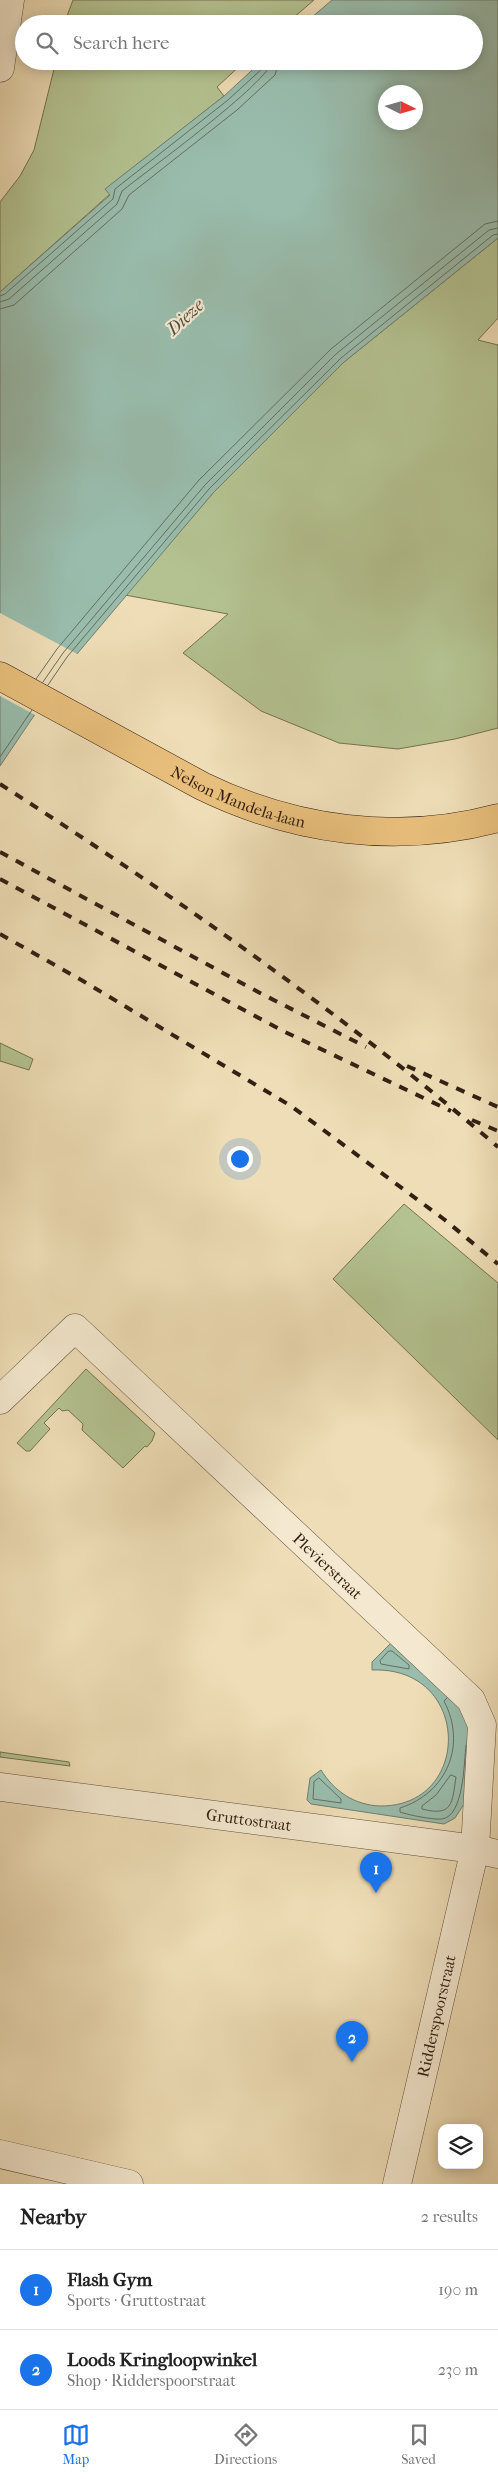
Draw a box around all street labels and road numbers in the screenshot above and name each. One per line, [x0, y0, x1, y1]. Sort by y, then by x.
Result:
street label: Nelson Mandela-laan [168, 762, 308, 832]
street label: Plevierstraat [289, 1529, 366, 1603]
street label: Gruttostraat [205, 1805, 293, 1835]
street label: Ridderspoorstraat [413, 1953, 460, 2079]

